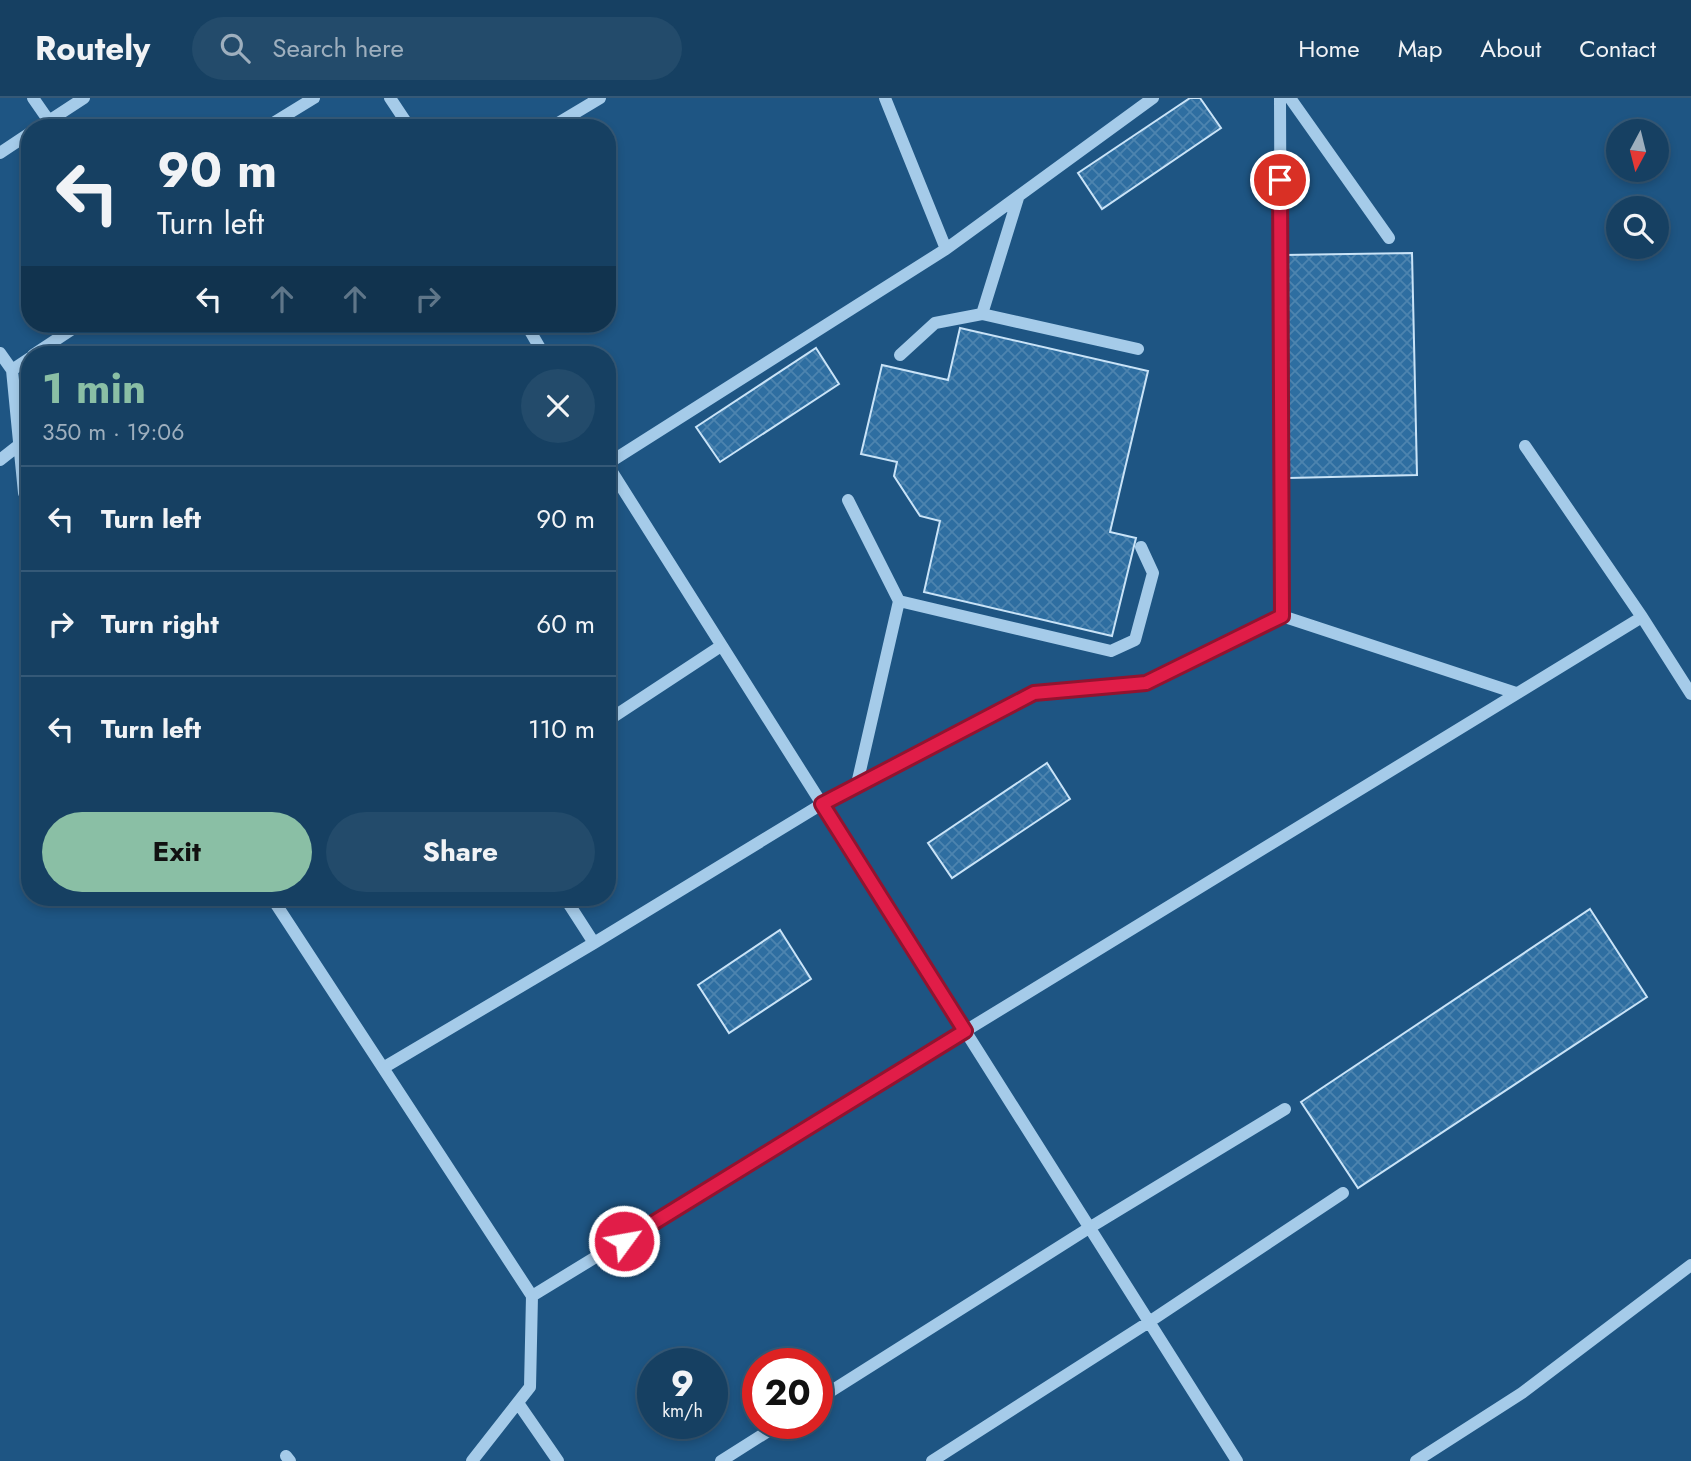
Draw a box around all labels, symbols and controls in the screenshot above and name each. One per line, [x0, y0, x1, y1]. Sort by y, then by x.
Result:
search box [192, 17, 682, 80]
text: Routely [35, 25, 150, 72]
icon: search [216, 29, 254, 67]
text: Search here [272, 29, 404, 67]
text: Home [1298, 31, 1360, 66]
text: Map [1398, 31, 1442, 66]
text: About [1480, 31, 1541, 66]
text: Contact [1579, 31, 1656, 66]
north arrow [1606, 119, 1670, 182]
map controls [1606, 119, 1669, 259]
text: 90 m [157, 135, 277, 205]
icon: left [42, 147, 133, 238]
pin [1250, 150, 1310, 210]
icon: arrive [1261, 161, 1299, 199]
button: search [1606, 196, 1669, 259]
text: Turn left [157, 200, 264, 246]
icon: left [190, 280, 228, 318]
icon: ahead [263, 280, 301, 318]
icon: ahead [336, 280, 374, 318]
icon: right [409, 280, 447, 318]
text: 1 min [42, 358, 146, 419]
button: close [521, 369, 595, 443]
text: 350 m · 19:06 [42, 415, 184, 449]
icon: left [42, 500, 80, 538]
text: Turn left [101, 500, 201, 538]
text: 90 m [536, 500, 595, 538]
icon: right [42, 605, 80, 643]
text: Turn right [101, 605, 219, 643]
text: 60 m [536, 605, 595, 643]
icon: left [42, 710, 80, 748]
text: Turn left [101, 710, 201, 748]
text: 110 m [528, 710, 595, 748]
button: Exit [42, 812, 312, 892]
button: Share [326, 812, 595, 892]
position arrow [587, 1204, 661, 1278]
speed limit sign: 20 [742, 1348, 833, 1439]
text: 9 [671, 1359, 694, 1409]
text: km/h [662, 1398, 703, 1424]

